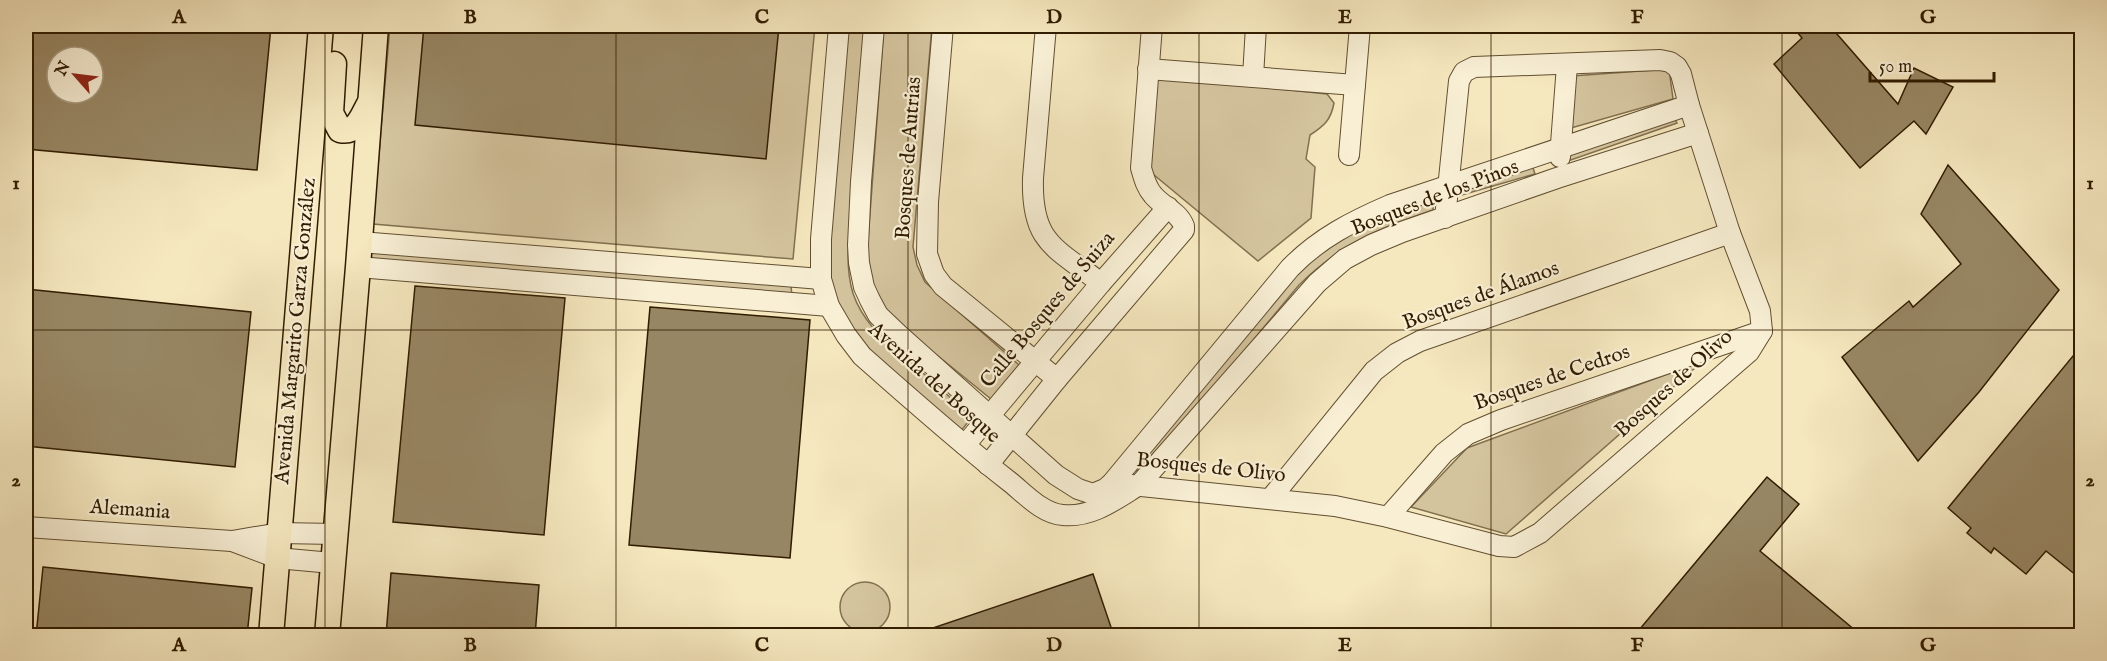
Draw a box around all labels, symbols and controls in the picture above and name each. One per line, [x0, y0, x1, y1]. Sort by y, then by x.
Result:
text: A [171, 5, 187, 30]
text: B [463, 5, 477, 30]
text: C [755, 5, 769, 30]
text: D [1046, 5, 1062, 30]
text: E [1338, 5, 1352, 30]
text: F [1631, 5, 1644, 30]
text: G [1920, 5, 1937, 30]
north arrow [45, 45, 105, 105]
scale bar [1870, 45, 1994, 83]
text: 50 m [1879, 56, 1912, 79]
text: N [51, 58, 76, 81]
street label: Bosques de Autrias [890, 76, 928, 240]
street label: Bosques de los Pinos [1347, 154, 1523, 242]
text: 1 [12, 171, 20, 196]
text: 1 [2086, 171, 2094, 196]
street label: Avenida Margarito Garza González [269, 176, 323, 486]
street label: Calle Bosques de Suiza [974, 225, 1122, 394]
street label: Bosques de Álamos [1399, 254, 1563, 337]
street label: Avenida del Bosque [861, 316, 1006, 450]
street label: Bosques de Olivo [1609, 324, 1739, 444]
street label: Bosques de Cedros [1470, 339, 1634, 417]
street label: Bosques de Olivo [1135, 447, 1287, 489]
text: 2 [11, 468, 21, 493]
text: 2 [2085, 468, 2095, 493]
street label: Alemania [88, 494, 172, 526]
text: A [171, 633, 187, 658]
text: B [463, 633, 477, 658]
text: C [755, 633, 769, 658]
text: D [1046, 633, 1062, 658]
text: E [1338, 633, 1352, 658]
text: F [1631, 633, 1644, 658]
text: G [1920, 633, 1937, 658]

